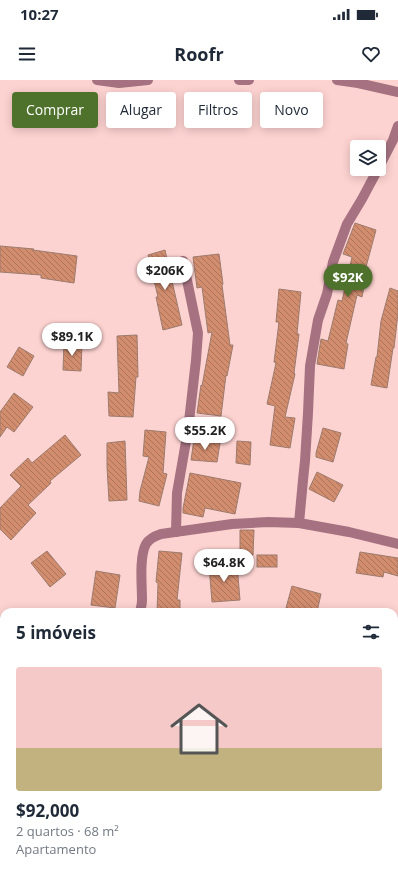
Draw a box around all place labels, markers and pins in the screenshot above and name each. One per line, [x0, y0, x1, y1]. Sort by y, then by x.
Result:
pin: $206K [137, 257, 193, 291]
pin: $92K [324, 264, 372, 298]
pin: $89.1K [39, 323, 105, 357]
pin: $55.2K [172, 417, 238, 451]
pin: $64.8K [191, 549, 257, 583]

